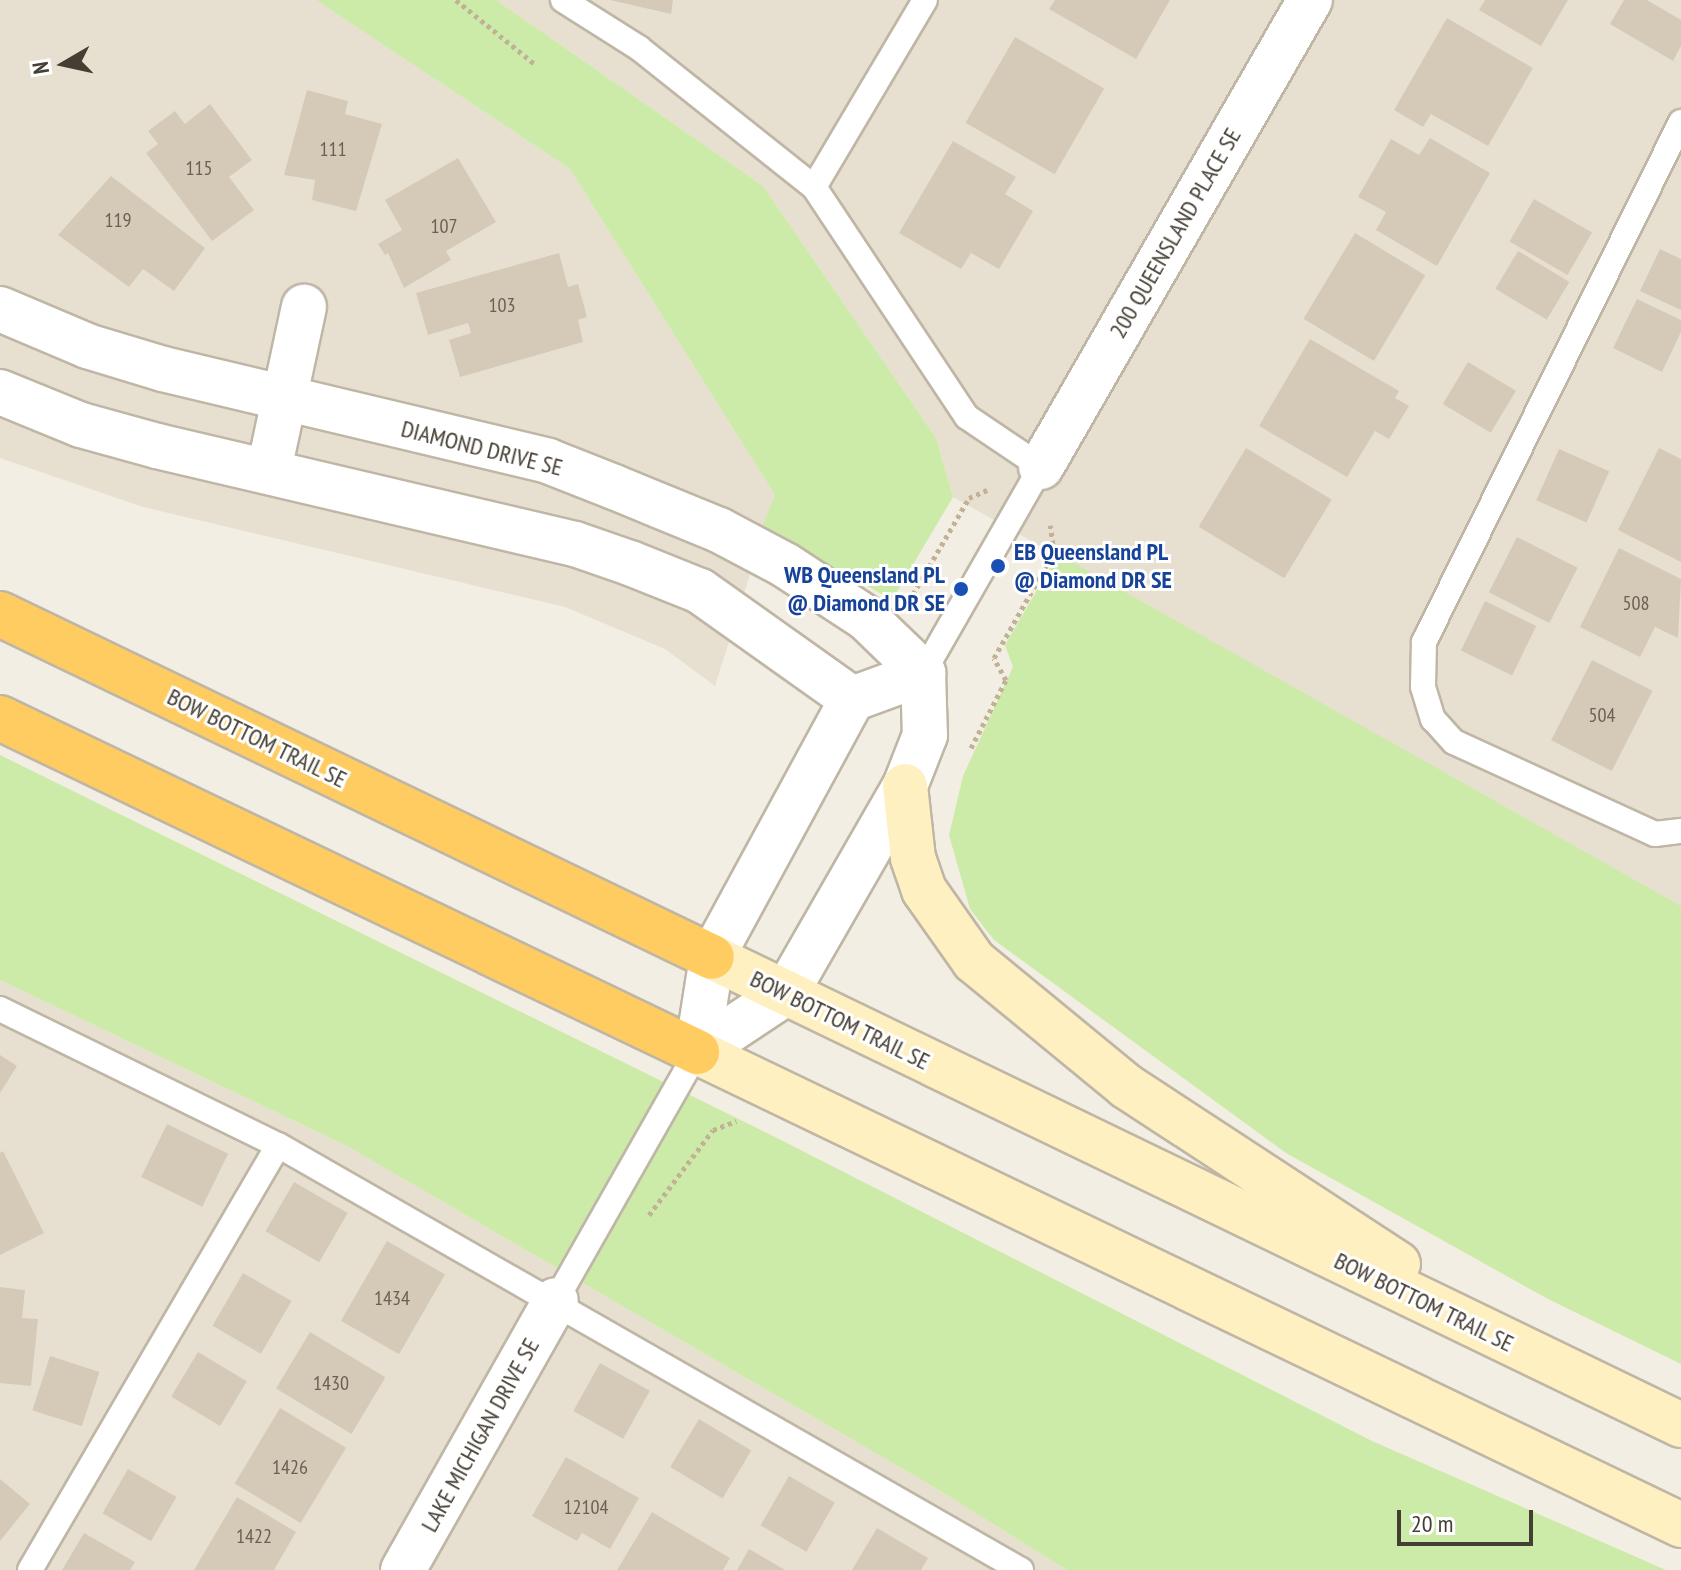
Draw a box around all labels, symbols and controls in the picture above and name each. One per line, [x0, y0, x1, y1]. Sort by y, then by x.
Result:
north arrow [24, 24, 104, 104]
text: N [26, 60, 55, 76]
street label: 200 QUEENSLAND PLACE SE [1103, 123, 1247, 343]
house number: 111 [320, 137, 346, 161]
house number: 115 [186, 156, 212, 180]
house number: 119 [105, 208, 131, 232]
house number: 107 [431, 214, 457, 238]
house number: 103 [489, 293, 515, 317]
street label: DIAMOND DRIVE SE [398, 414, 566, 482]
place label: EB Queensland PL @ Diamond DR SE [1014, 538, 1172, 594]
marker: EB Queensland PL @ Diamond DR SE [989, 557, 1007, 575]
place label: WB Queensland PL @ Diamond DR SE [784, 561, 945, 617]
marker: WB Queensland PL @ Diamond DR SE [952, 580, 970, 598]
house number: 508 [1623, 591, 1649, 615]
street label: BOW BOTTOM TRAIL SE [162, 682, 352, 794]
house number: 504 [1589, 703, 1615, 727]
street label: BOW BOTTOM TRAIL SE [745, 964, 935, 1076]
street label: BOW BOTTOM TRAIL SE [1329, 1246, 1519, 1358]
house number: 1434 [374, 1286, 410, 1310]
street label: LAKE MICHIGAN DRIVE SE [415, 1333, 545, 1537]
house number: 1430 [313, 1371, 349, 1395]
house number: 1426 [272, 1455, 308, 1479]
scale bar [1401, 1494, 1537, 1544]
house number: 12104 [564, 1495, 608, 1519]
text: 20 m [1411, 1508, 1453, 1539]
house number: 1422 [236, 1524, 272, 1548]

